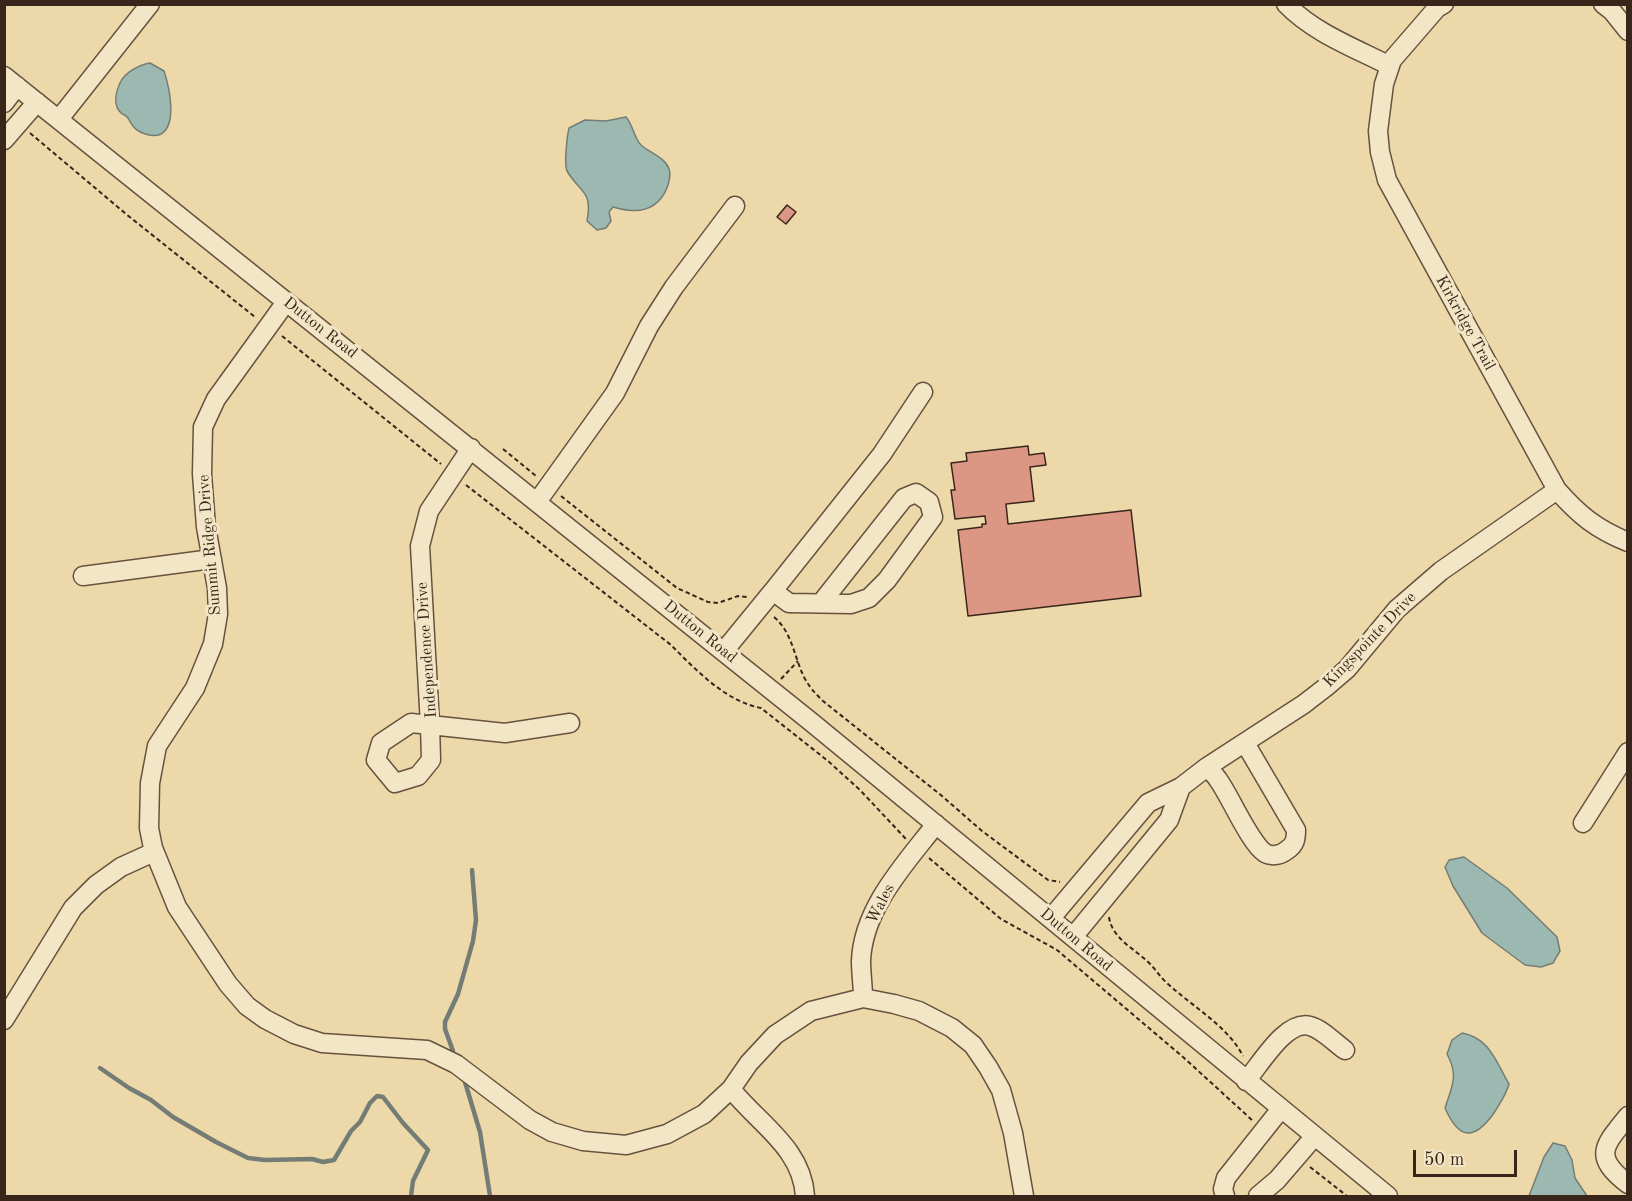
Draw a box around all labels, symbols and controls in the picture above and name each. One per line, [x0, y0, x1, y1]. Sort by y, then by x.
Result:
street label: Kirkridge Trail [1431, 272, 1499, 374]
street label: Dutton Road [279, 293, 361, 363]
street label: Summit Ridge Drive [194, 474, 226, 616]
street label: Independence Drive [413, 581, 441, 719]
street label: Kingspointe Drive [1319, 588, 1421, 692]
street label: Dutton Road [659, 597, 741, 667]
street label: Wales [863, 881, 899, 927]
street label: Dutton Road [1036, 904, 1116, 976]
scale bar [1416, 1138, 1520, 1176]
text: 50 m [1424, 1151, 1464, 1169]

